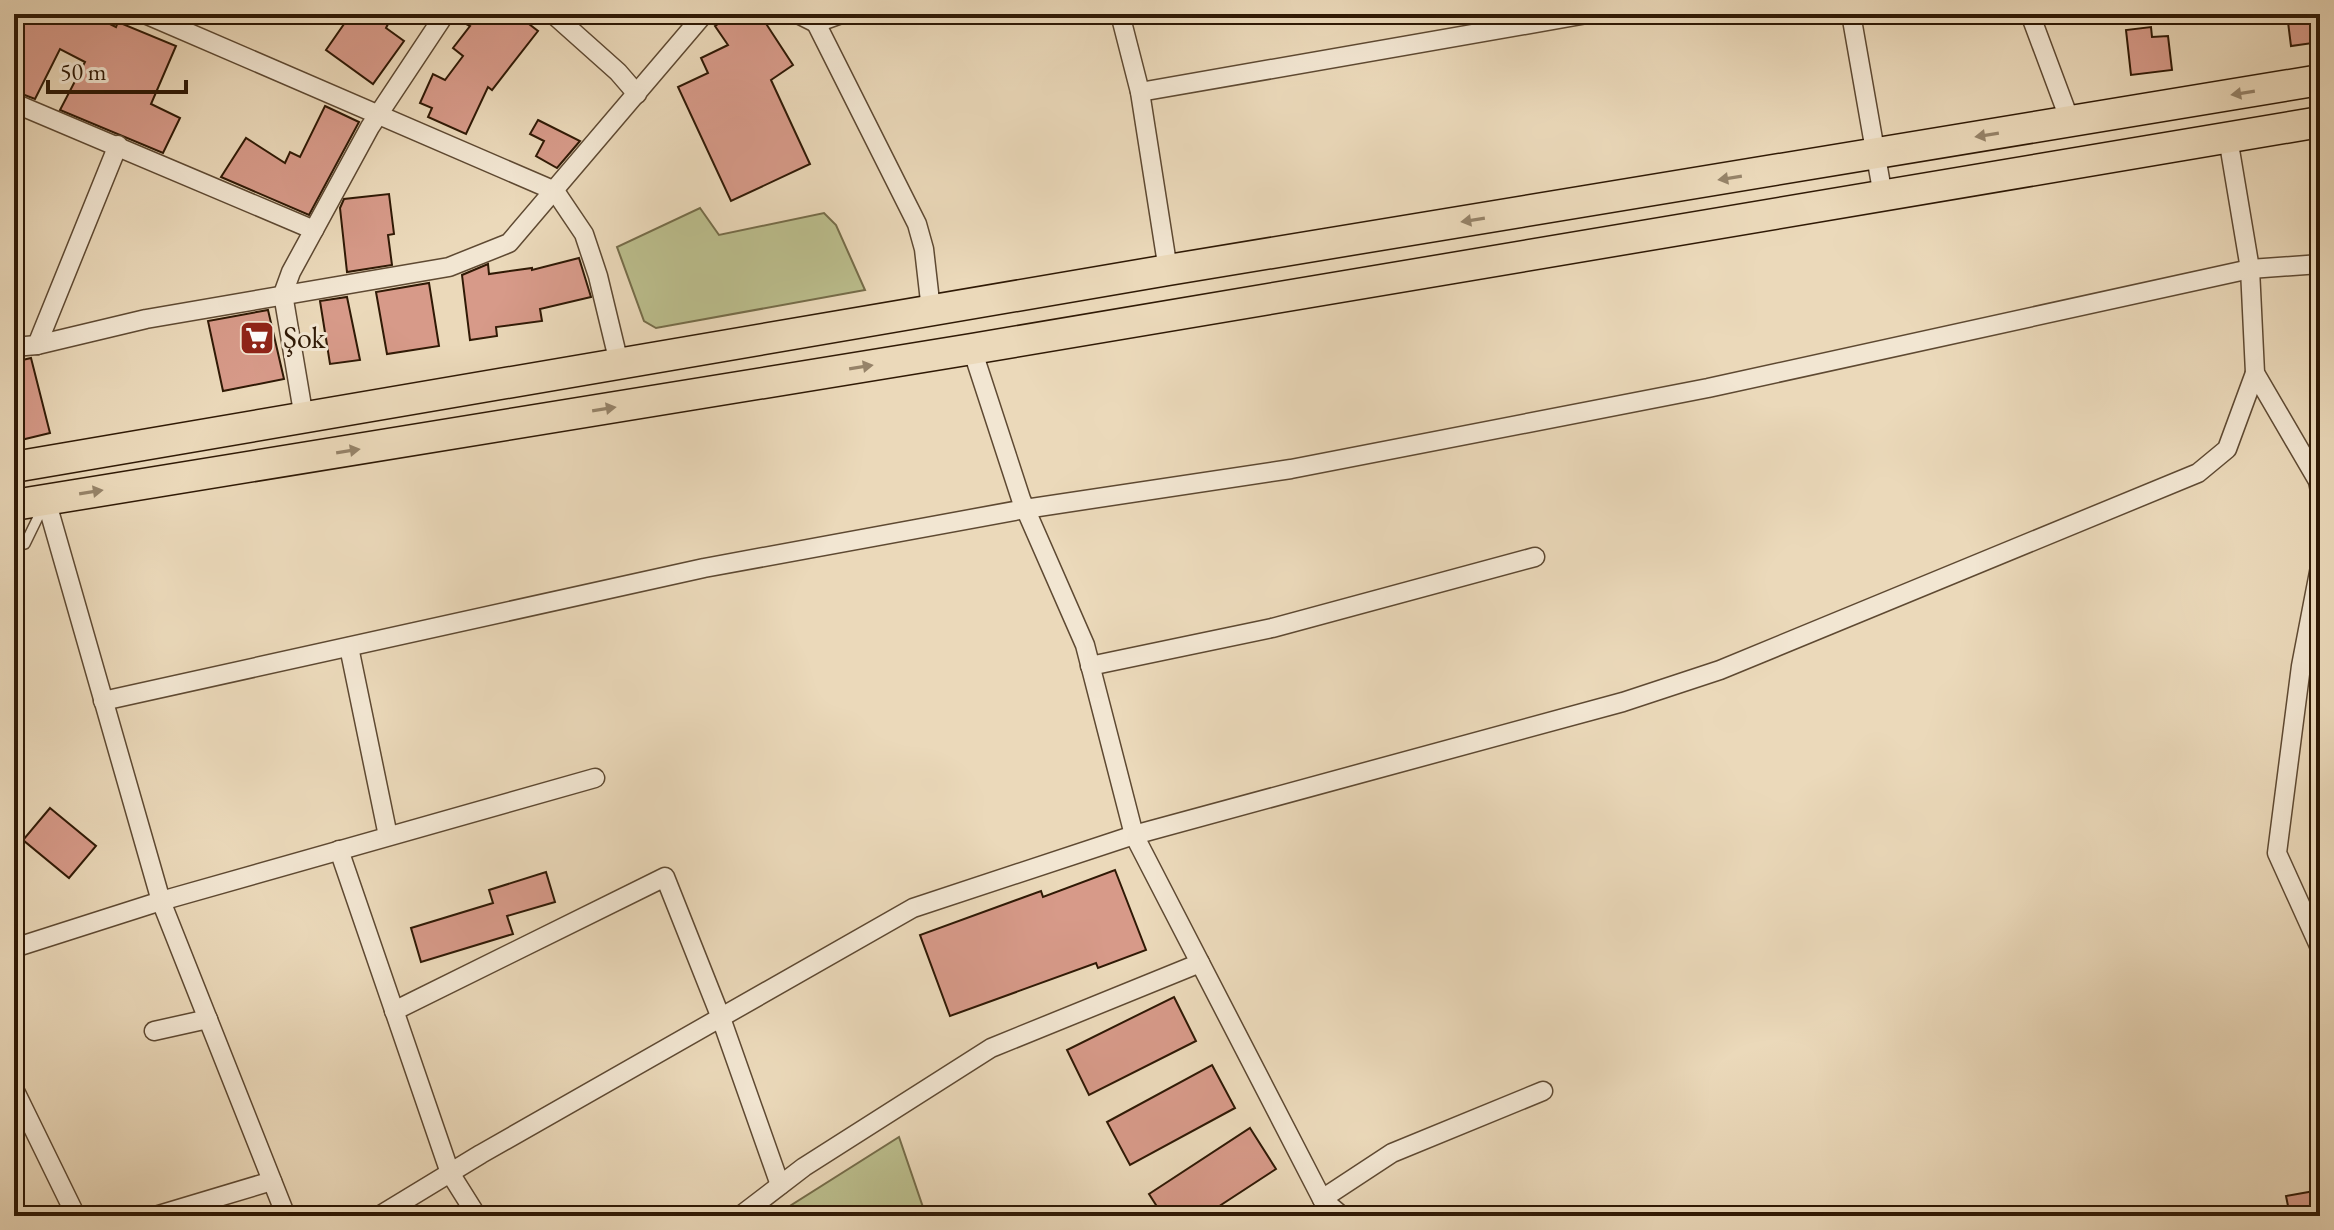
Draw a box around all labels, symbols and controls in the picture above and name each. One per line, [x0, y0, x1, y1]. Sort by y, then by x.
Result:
scale bar [48, 44, 186, 94]
text: 50 m [60, 56, 107, 87]
one-way arrow [2230, 87, 2255, 99]
one-way arrow [1974, 129, 1999, 142]
one-way arrow [1717, 172, 1742, 184]
one-way arrow [1461, 214, 1486, 227]
place label: Şok [283, 318, 326, 357]
supermarket icon: Şok [238, 319, 276, 357]
one-way arrow [849, 360, 874, 373]
one-way arrow [592, 402, 617, 415]
one-way arrow [335, 444, 360, 456]
one-way arrow [79, 486, 104, 498]

